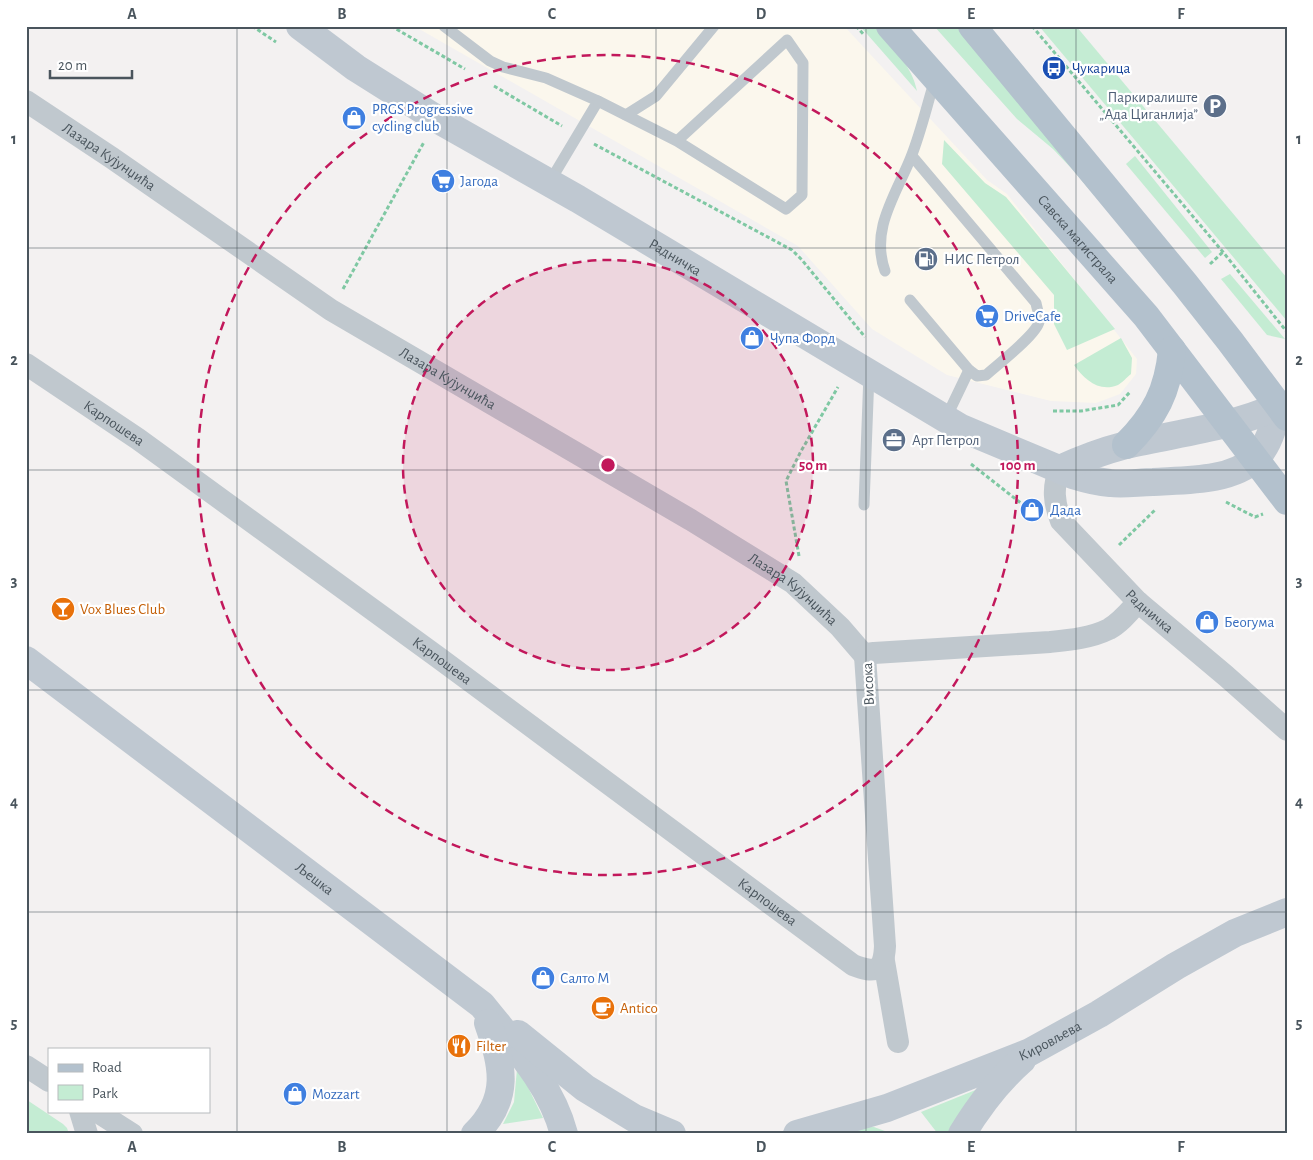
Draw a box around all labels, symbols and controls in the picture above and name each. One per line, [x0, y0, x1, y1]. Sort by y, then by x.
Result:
text: A [127, 6, 137, 22]
text: B [337, 6, 347, 22]
text: C [548, 6, 557, 22]
text: D [756, 6, 767, 22]
text: E [967, 6, 975, 22]
text: F [1177, 6, 1185, 22]
scale bar [50, 48, 132, 80]
bus stop icon: Чукарица [1041, 55, 1067, 81]
text: 20 m [58, 58, 87, 73]
place label: Чукарица [1072, 61, 1131, 76]
place label: Паркиралиште „Ада Циганлија” [1099, 90, 1198, 122]
parking icon: Паркиралиште „Ада Циганлија” [1202, 93, 1228, 119]
place label: PRGS Progressive cycling club [372, 102, 473, 134]
shop icon: PRGS Progressive cycling club [341, 105, 367, 131]
street label: Лазара Кујунџића [60, 120, 158, 194]
text: 1 [11, 131, 17, 147]
text: 1 [1296, 131, 1302, 147]
supermarket icon: Јагода [430, 168, 456, 194]
place label: Јагода [460, 174, 498, 189]
street label: Савска магистрала [1035, 192, 1121, 287]
street label: Радничка [646, 236, 704, 279]
fuel station icon: НИС Петрол [913, 246, 939, 272]
place label: НИС Петрол [944, 252, 1020, 267]
supermarket icon: DriveCafe [974, 303, 1000, 329]
place label: DriveCafe [1004, 309, 1061, 324]
shop icon: Чупа Форд [739, 325, 765, 351]
place label: Чупа Форд [770, 331, 835, 346]
street label: Лазара Кујунџића [397, 345, 498, 413]
text: 2 [10, 352, 18, 368]
text: 2 [1295, 352, 1303, 368]
street label: Карпошева [81, 398, 147, 449]
office icon: Арт Петрол [881, 427, 907, 453]
place label: Арт Петрол [912, 433, 980, 448]
centre of rings [599, 456, 617, 474]
text: 50 m [799, 458, 827, 473]
text: 100 m [1000, 458, 1036, 473]
shop icon: Дада [1019, 497, 1045, 523]
place label: Дада [1050, 503, 1081, 518]
street label: Лазара Кујунџића [746, 550, 840, 629]
text: 3 [11, 573, 18, 589]
text: 3 [1296, 573, 1303, 589]
street label: Радничка [1122, 587, 1176, 636]
bar icon: Vox Blues Club [50, 596, 76, 622]
place label: Vox Blues Club [80, 602, 165, 617]
shop icon: Беогума [1194, 609, 1220, 635]
place label: Беогума [1224, 615, 1274, 630]
street label: Карпошева [410, 634, 474, 687]
street label: Висока [860, 662, 877, 706]
text: 4 [10, 794, 18, 810]
text: 4 [1295, 794, 1303, 810]
street label: Љешка [292, 860, 336, 898]
street label: Карпошева [735, 875, 800, 929]
shop icon: Салто М [530, 965, 556, 991]
place label: Салто М [560, 971, 610, 986]
cafe icon: Antico [590, 995, 616, 1021]
place label: Antico [620, 1001, 658, 1016]
text: 5 [11, 1015, 18, 1031]
text: 5 [1296, 1015, 1303, 1031]
street label: Кировљева [1017, 1018, 1084, 1064]
restaurant icon: Filter [446, 1033, 472, 1059]
place label: Filter [476, 1039, 506, 1054]
legend [48, 1048, 210, 1112]
text: Road [92, 1060, 122, 1075]
shop icon: Mozzart [282, 1081, 308, 1107]
text: Park [92, 1086, 118, 1101]
place label: Mozzart [312, 1087, 360, 1102]
text: A [127, 1139, 137, 1155]
text: B [337, 1139, 347, 1155]
text: C [548, 1139, 557, 1155]
text: D [756, 1139, 767, 1155]
text: E [967, 1139, 975, 1155]
text: F [1177, 1139, 1185, 1155]

